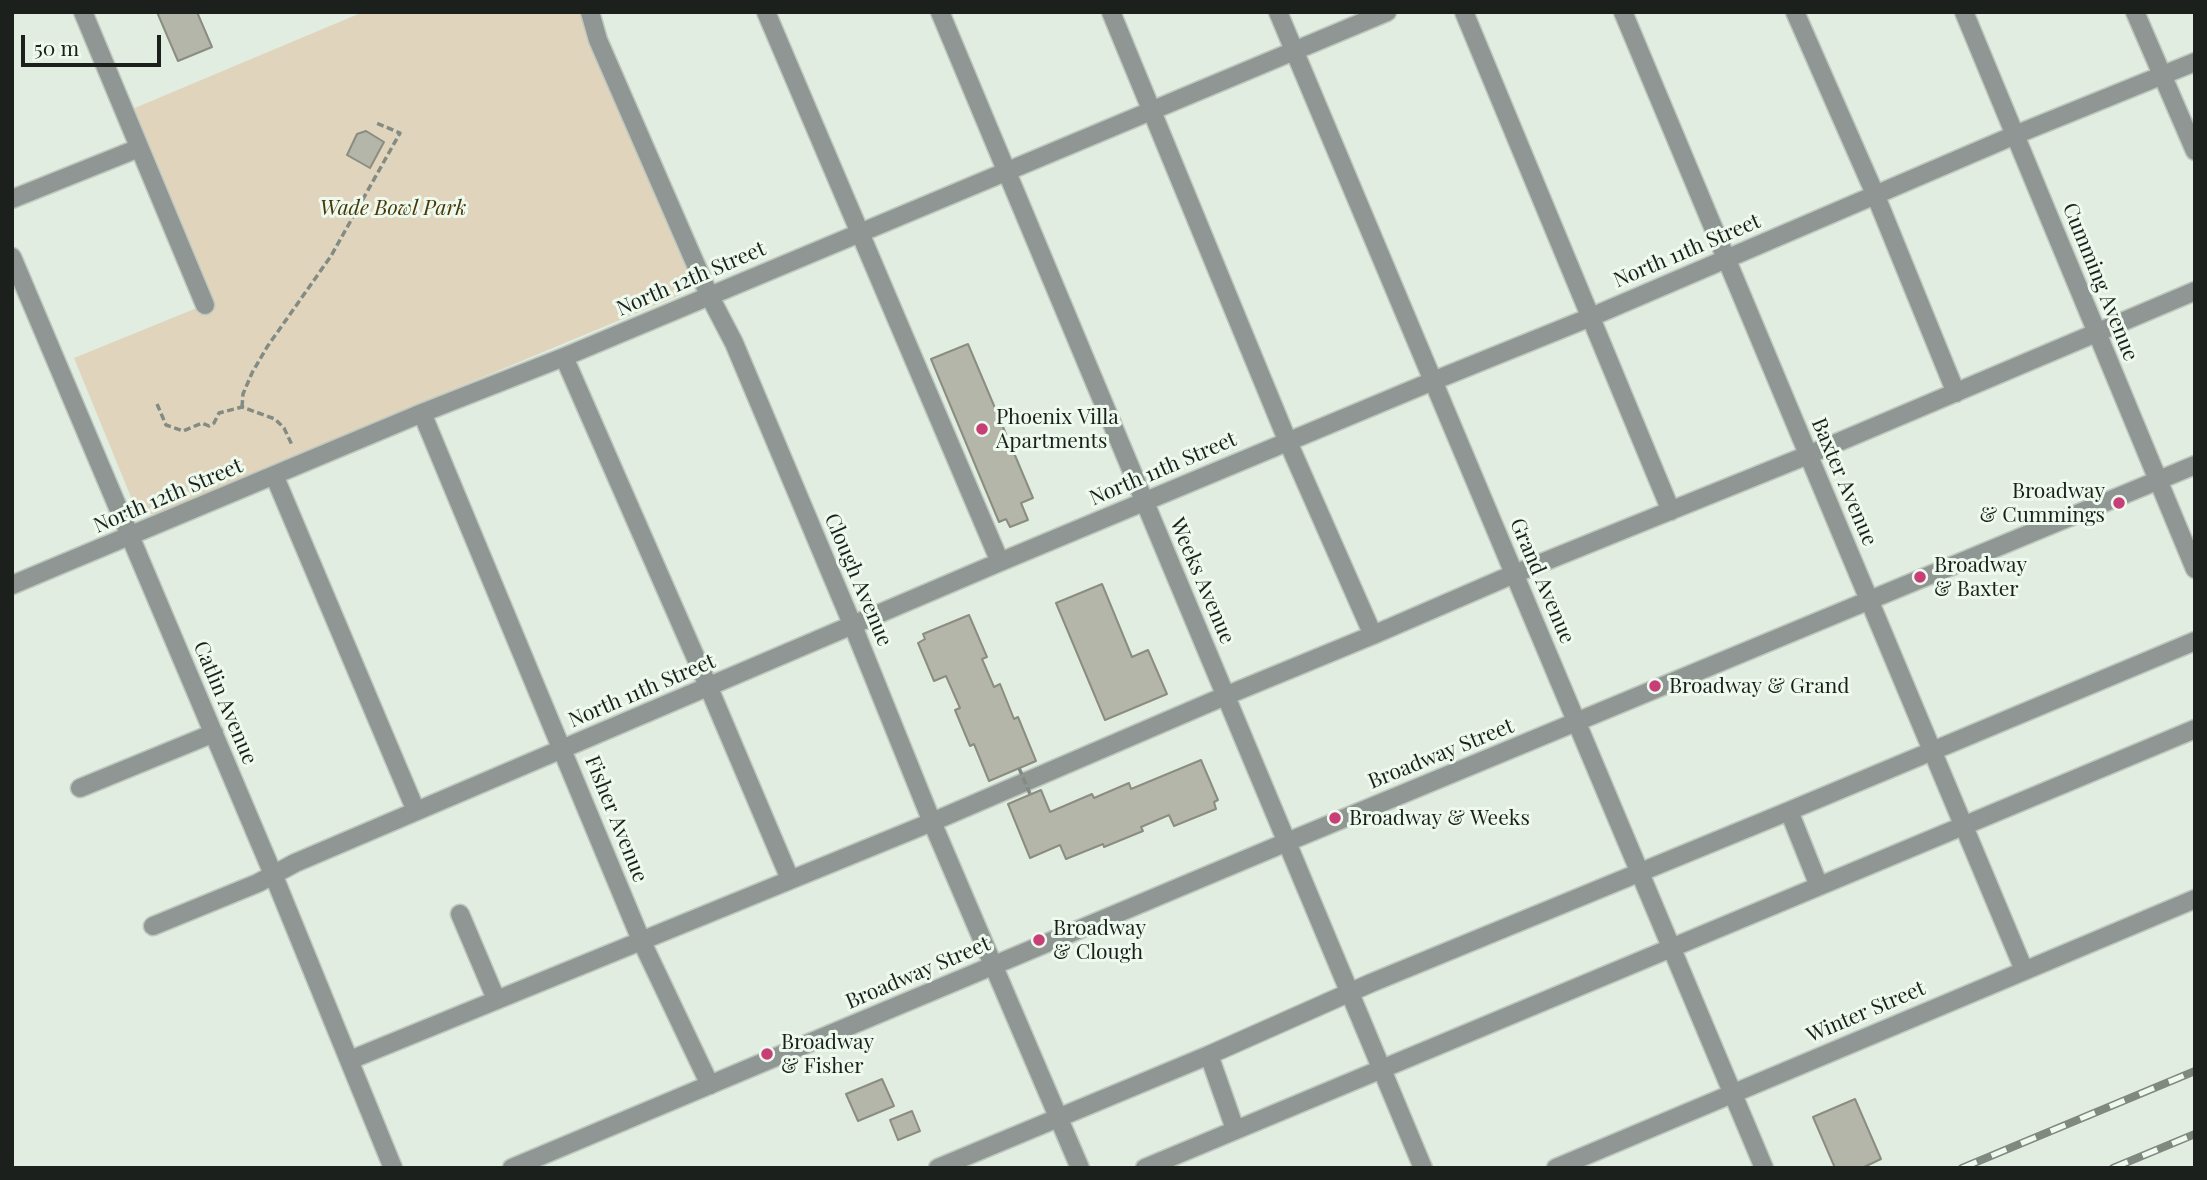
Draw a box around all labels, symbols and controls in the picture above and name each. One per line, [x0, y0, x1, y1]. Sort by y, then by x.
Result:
scale bar [24, 21, 164, 65]
text: 50 m [34, 33, 79, 61]
park label: Wade Bowl Park [320, 195, 466, 221]
street label: Cumming Avenue [2057, 199, 2143, 365]
street label: North 11th Street [1610, 209, 1764, 293]
street label: North 12th Street [613, 236, 769, 322]
place label: Phoenix Villa Apartments [996, 404, 1119, 454]
street label: Baxter Avenue [1806, 414, 1882, 550]
marker: Phoenix Villa Apartments [974, 421, 990, 437]
street label: North 11th Street [1086, 427, 1240, 511]
street label: North 12th Street [90, 453, 246, 539]
place label: Broadway & Cummings [1979, 478, 2105, 528]
marker: Broadway & Cummings [2111, 495, 2127, 511]
street label: Clough Avenue [819, 510, 897, 650]
street label: Weeks Avenue [1164, 514, 1240, 648]
street label: Grand Avenue [1504, 514, 1580, 648]
place label: Broadway & Baxter [1934, 552, 2027, 602]
marker: Broadway & Baxter [1912, 569, 1928, 585]
street label: Catlin Avenue [188, 638, 262, 768]
street label: North 11th Street [565, 649, 719, 733]
place label: Broadway & Grand [1669, 673, 1849, 699]
marker: Broadway & Grand [1647, 678, 1663, 694]
street label: Broadway Street [1365, 713, 1517, 795]
street label: Fisher Avenue [579, 752, 653, 886]
place label: Broadway & Weeks [1349, 805, 1530, 831]
marker: Broadway & Weeks [1327, 810, 1343, 826]
place label: Broadway & Clough [1053, 915, 1146, 965]
street label: Broadway Street [842, 931, 994, 1015]
marker: Broadway & Clough [1031, 932, 1047, 948]
street label: Winter Street [1803, 976, 1929, 1048]
place label: Broadway & Fisher [781, 1029, 874, 1079]
marker: Broadway & Fisher [759, 1046, 775, 1062]

